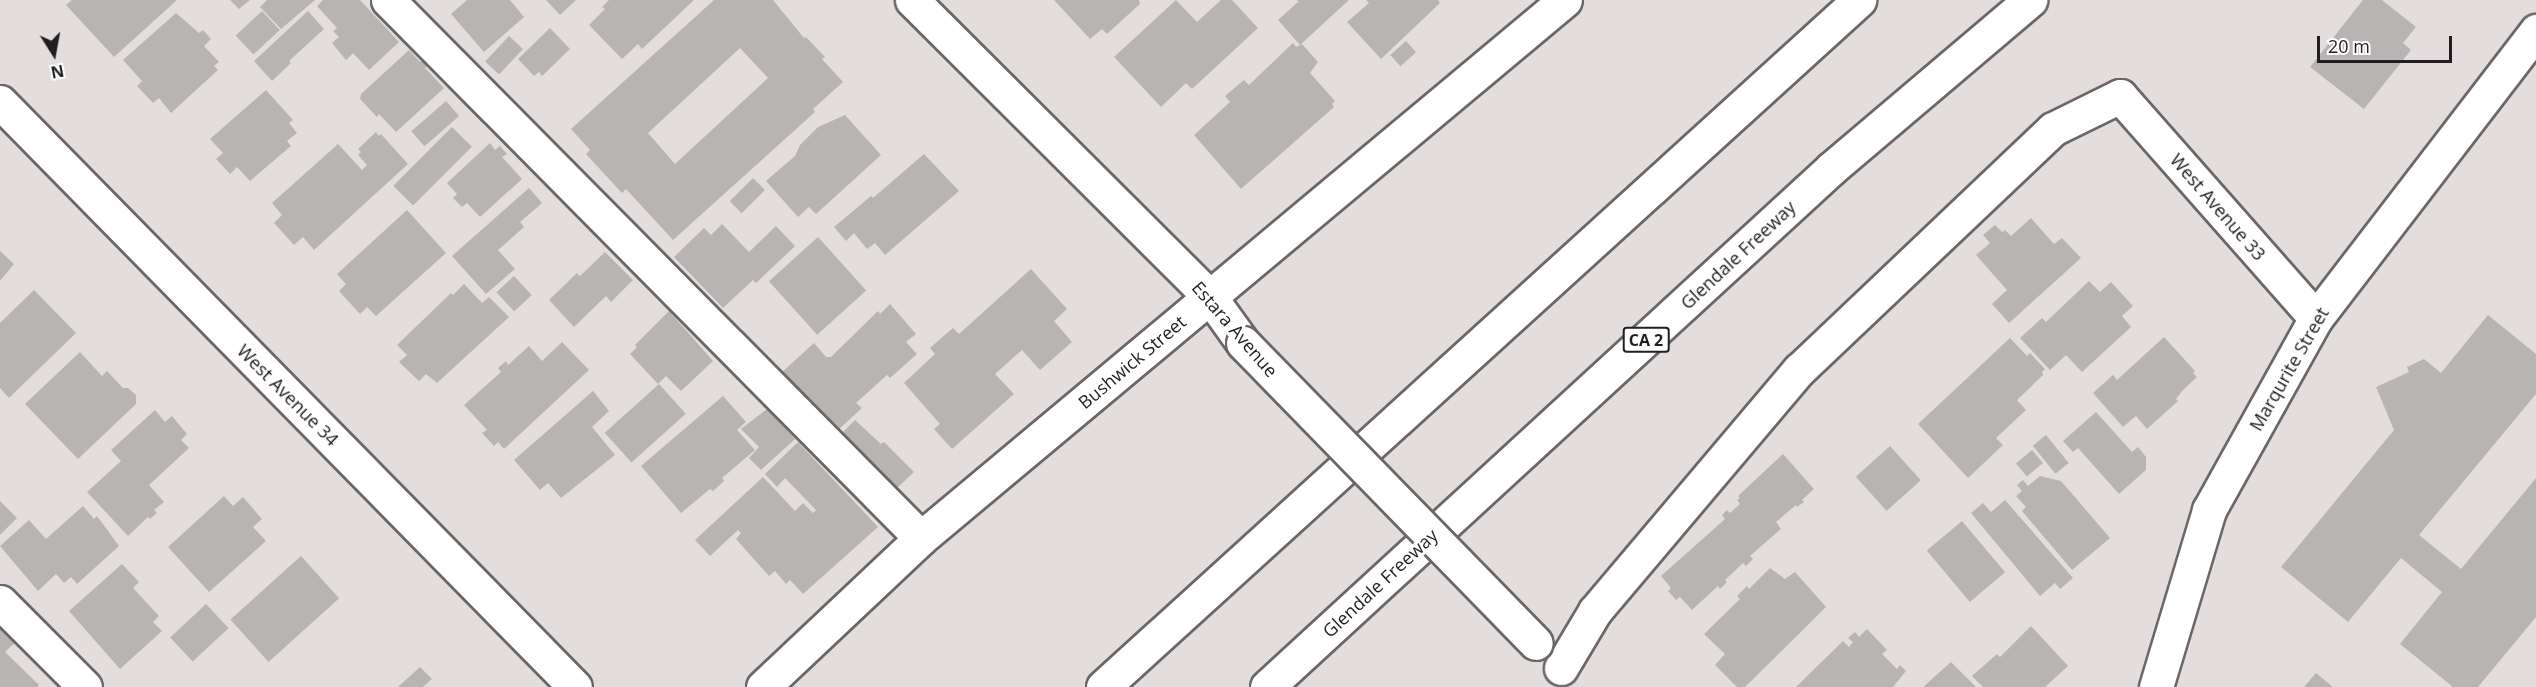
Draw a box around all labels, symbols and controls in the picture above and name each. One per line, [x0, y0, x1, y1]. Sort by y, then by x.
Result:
north arrow [24, 24, 84, 84]
scale bar [2320, 24, 2455, 62]
text: 20 m [2328, 34, 2370, 58]
text: N [49, 60, 66, 84]
street label: West Avenue 33 [2166, 149, 2270, 265]
street label: Glendale Freeway [1676, 196, 1800, 314]
street label: Estara Avenue [1188, 277, 1282, 381]
street label: Marqurite Street [2245, 303, 2333, 435]
street label: Bushwick Street [1074, 311, 1190, 413]
road number: CA 2 [1622, 327, 1670, 353]
street label: West Avenue 34 [233, 340, 343, 450]
street label: Glendale Freeway [1318, 524, 1442, 642]

